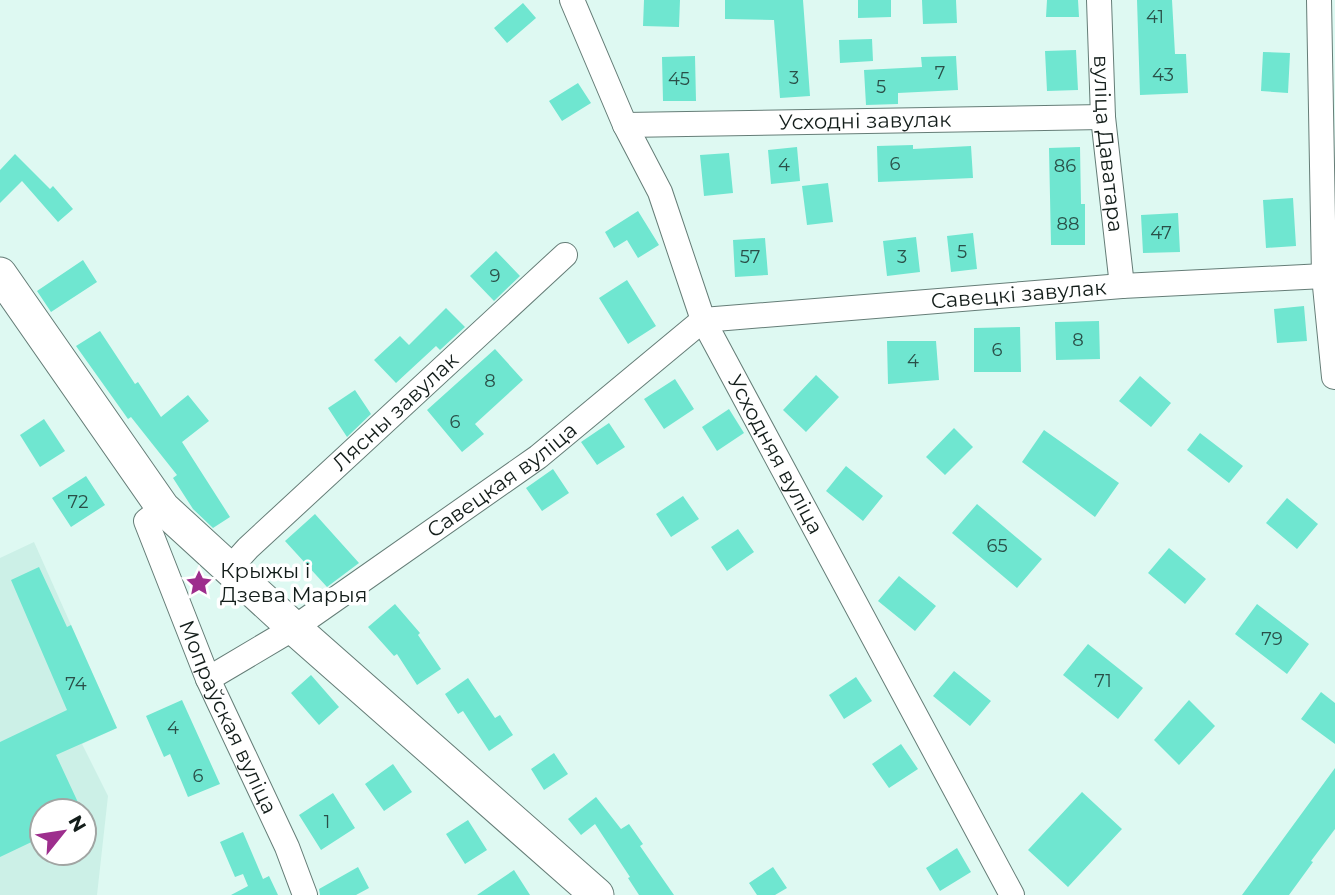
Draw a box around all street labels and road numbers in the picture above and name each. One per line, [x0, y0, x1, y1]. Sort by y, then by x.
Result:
street label: вуліца Даватара [1089, 55, 1129, 234]
street label: Усходні завулак [778, 107, 952, 134]
street label: Савецкі завулак [930, 274, 1107, 313]
street label: Лясны завулак [327, 347, 463, 476]
street label: Усходняя вуліца [723, 370, 829, 538]
street label: Савецкая вуліца [422, 417, 582, 543]
street label: Мопраўская вуліца [174, 617, 283, 818]

